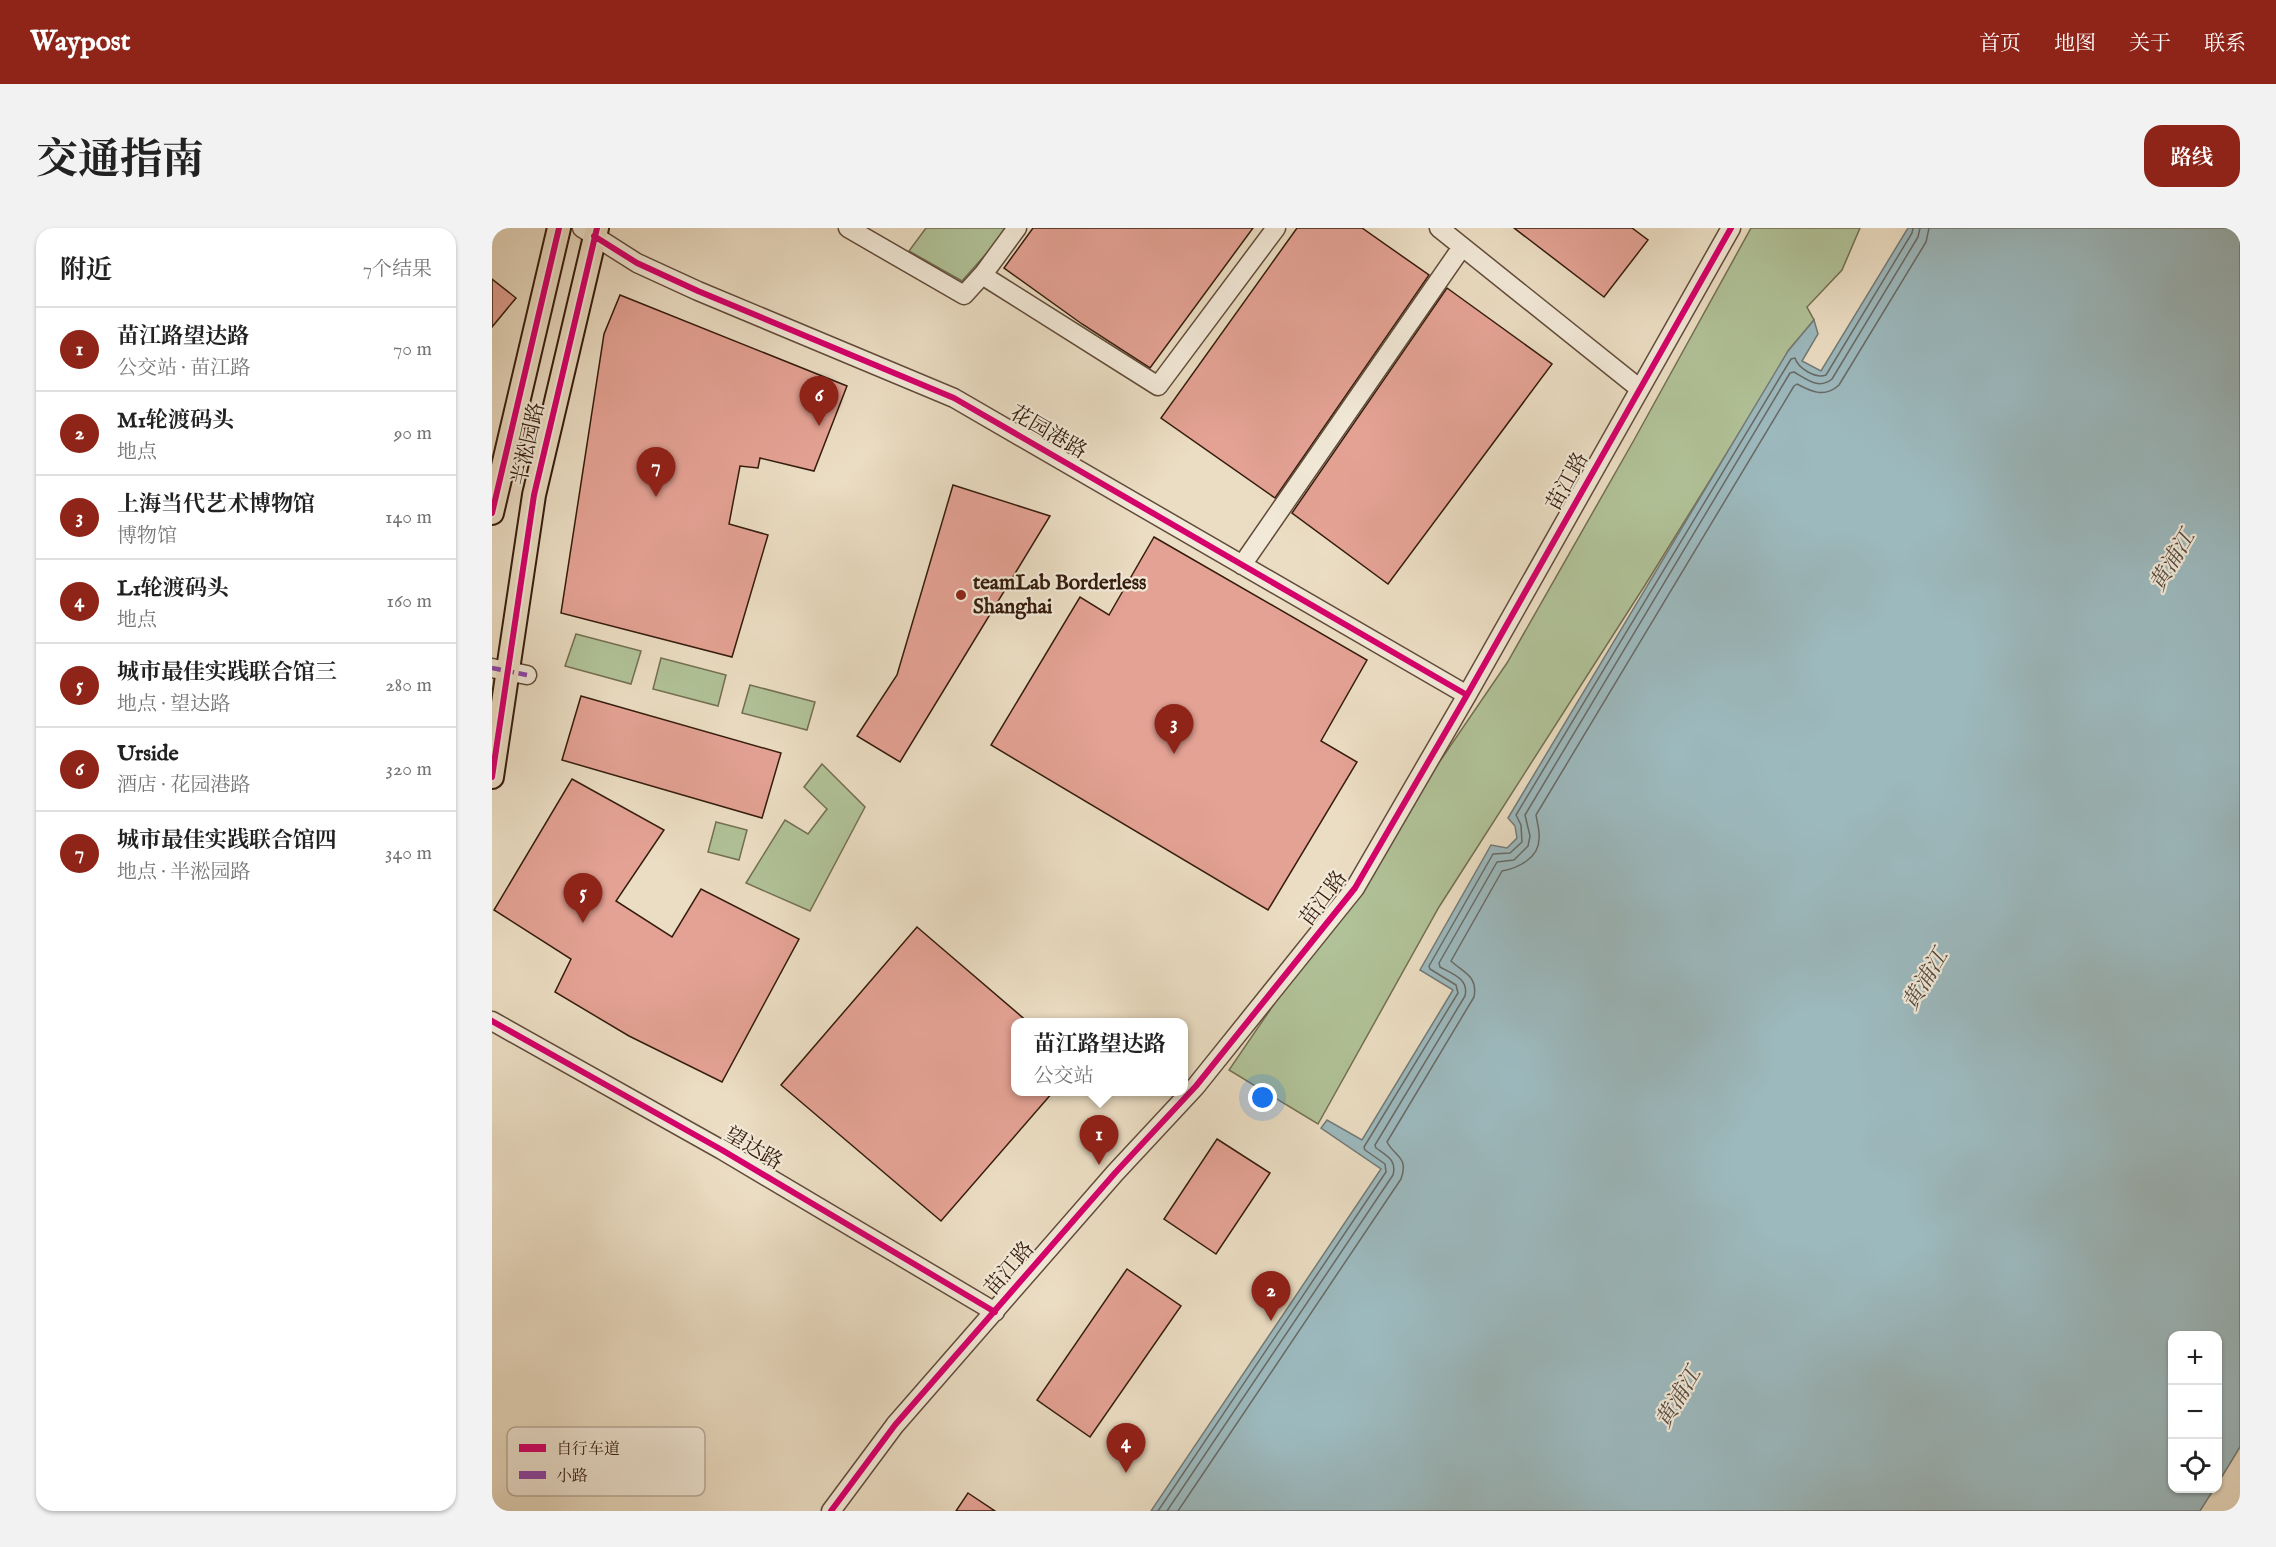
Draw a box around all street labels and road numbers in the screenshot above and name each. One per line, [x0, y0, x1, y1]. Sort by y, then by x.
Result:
street label: 半淞园路 [506, 400, 552, 488]
street label: 花园港路 [1005, 400, 1091, 466]
street label: 苗江路 [1541, 448, 1595, 516]
street label: 苗江路 [1294, 866, 1354, 932]
street label: 望达路 [719, 1122, 787, 1176]
street label: 苗江路 [979, 1236, 1041, 1302]

